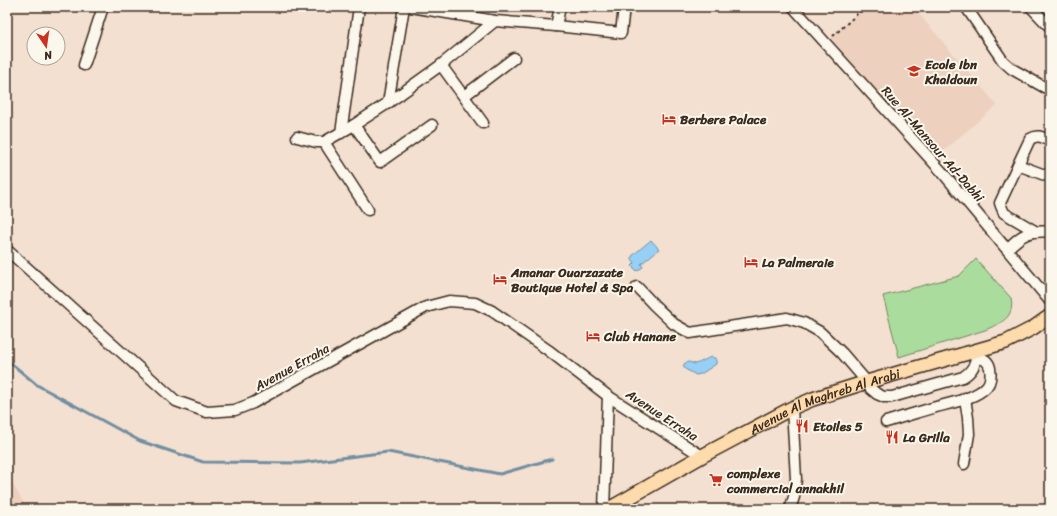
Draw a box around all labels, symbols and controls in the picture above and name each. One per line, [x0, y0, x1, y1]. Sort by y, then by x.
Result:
north arrow [26, 26, 66, 66]
text: N [42, 45, 55, 65]
place label: Ecole Ibn Khaldoun [924, 53, 978, 91]
school or university icon: Ecole Ibn Khaldoun [906, 63, 922, 79]
street label: Rue Al-Mansour Ad-Dabhi [876, 81, 990, 208]
place label: Berbere Palace [680, 108, 767, 131]
hotel icon: Berbere Palace [661, 111, 677, 127]
place label: La Palmeraie [762, 251, 834, 274]
hotel icon: La Palmeraie [743, 254, 759, 270]
place label: Amanar Ouarzazate Boutique Hotel & Spa [510, 261, 634, 299]
hotel icon: Amanar Ouarzazate Boutique Hotel & Spa [492, 271, 508, 287]
place label: Club Hanane [603, 325, 676, 348]
hotel icon: Club Hanane [585, 328, 601, 344]
street label: Avenue Erraha [249, 337, 334, 398]
street label: Avenue Al Maghreb Al Arabi [744, 362, 903, 441]
street label: Avenue Erraha [620, 382, 703, 447]
place label: Etoiles 5 [813, 415, 863, 438]
restaurant icon: Etoiles 5 [794, 418, 810, 434]
place label: La Grilla [903, 426, 950, 449]
restaurant icon: La Grilla [884, 429, 900, 445]
place label: complexe commercial annakhil [726, 462, 845, 500]
supermarket icon: complexe commercial annakhil [708, 472, 724, 488]

